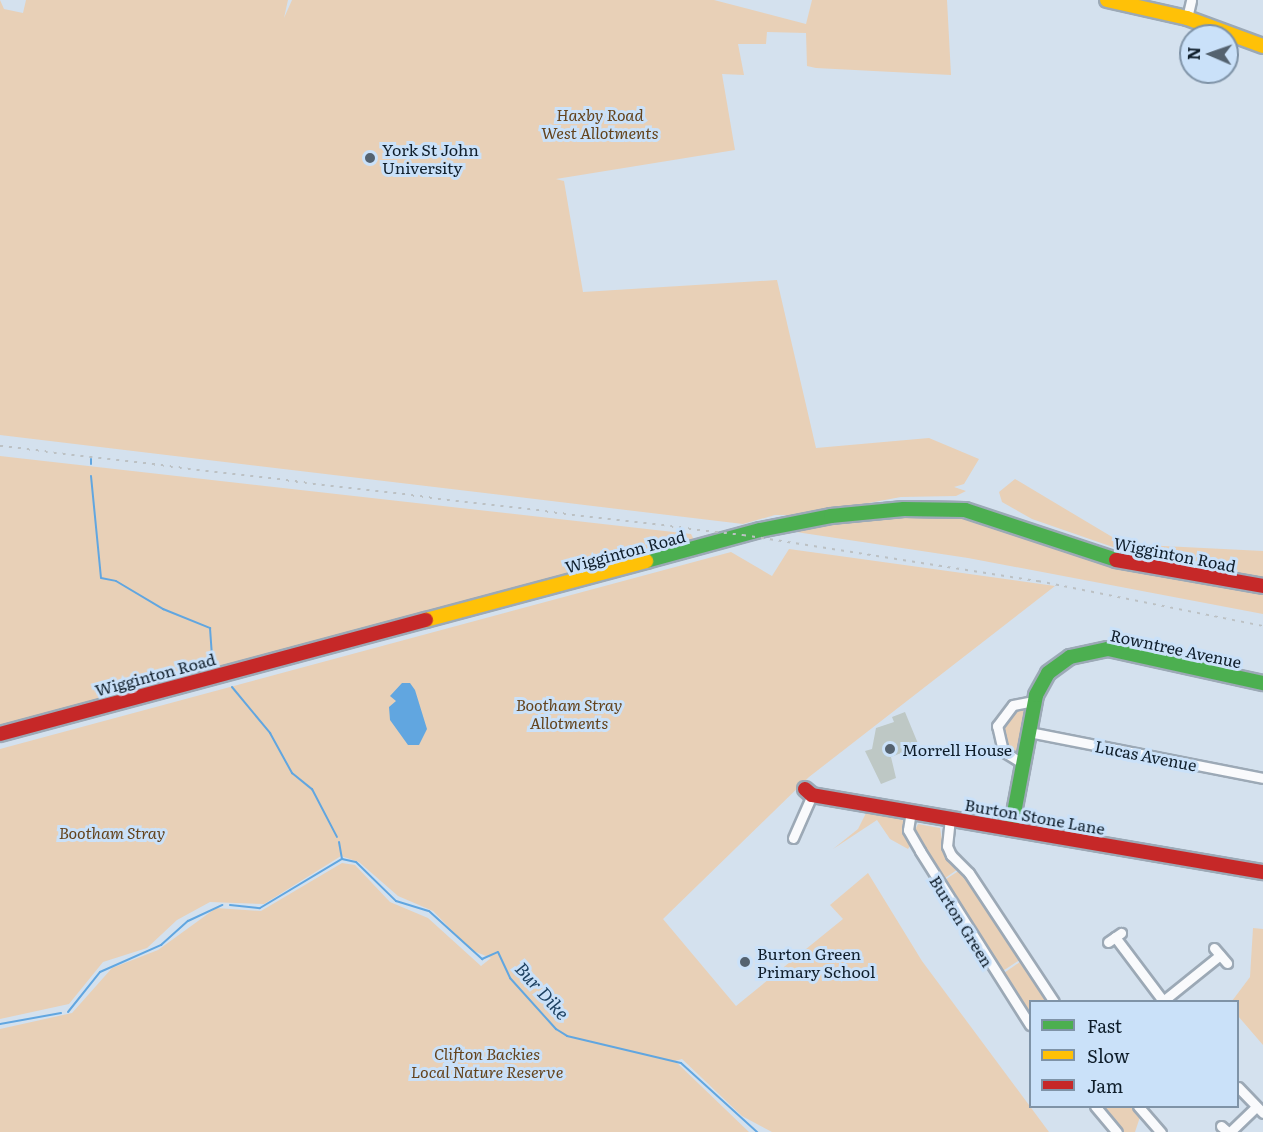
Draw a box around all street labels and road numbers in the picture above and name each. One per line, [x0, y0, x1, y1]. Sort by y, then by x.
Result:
street label: Wigginton Road [563, 526, 687, 576]
street label: Wigginton Road [1112, 533, 1238, 575]
street label: Rowntree Avenue [1109, 625, 1243, 671]
street label: Wigginton Road [93, 649, 217, 699]
street label: Lucas Avenue [1094, 736, 1198, 774]
street label: Burton Stone Lane [963, 794, 1107, 838]
street label: Burton Green [926, 872, 998, 970]

